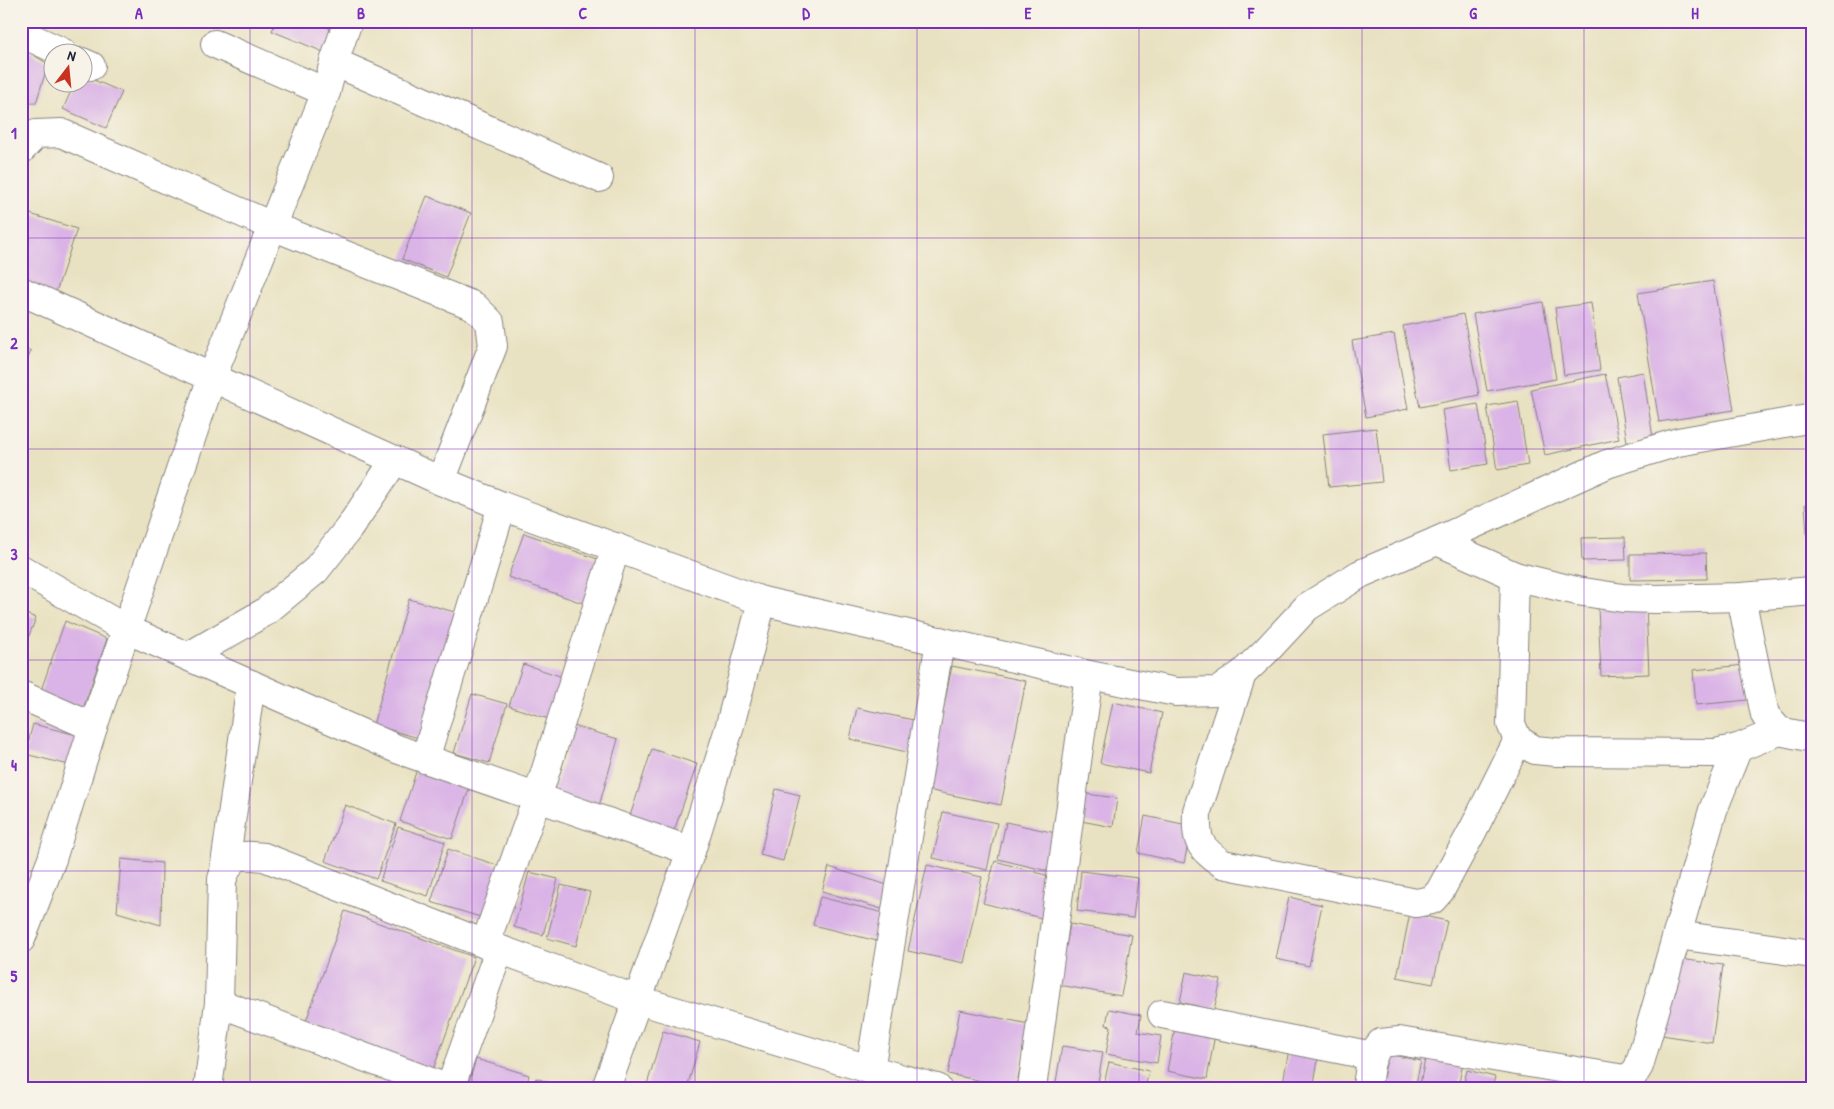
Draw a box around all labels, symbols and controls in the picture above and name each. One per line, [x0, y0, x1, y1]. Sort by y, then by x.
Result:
text: A [135, 2, 143, 24]
text: B [357, 2, 365, 24]
text: C [579, 2, 588, 24]
text: D [802, 2, 810, 24]
text: E [1024, 2, 1032, 24]
text: F [1247, 2, 1255, 24]
text: G [1469, 2, 1477, 24]
text: H [1691, 2, 1699, 24]
north arrow [42, 42, 92, 92]
text: N [66, 45, 78, 65]
text: 1 [11, 122, 17, 144]
text: 2 [10, 332, 18, 354]
text: 3 [10, 543, 18, 565]
text: 4 [11, 754, 17, 776]
text: 5 [11, 965, 18, 987]

